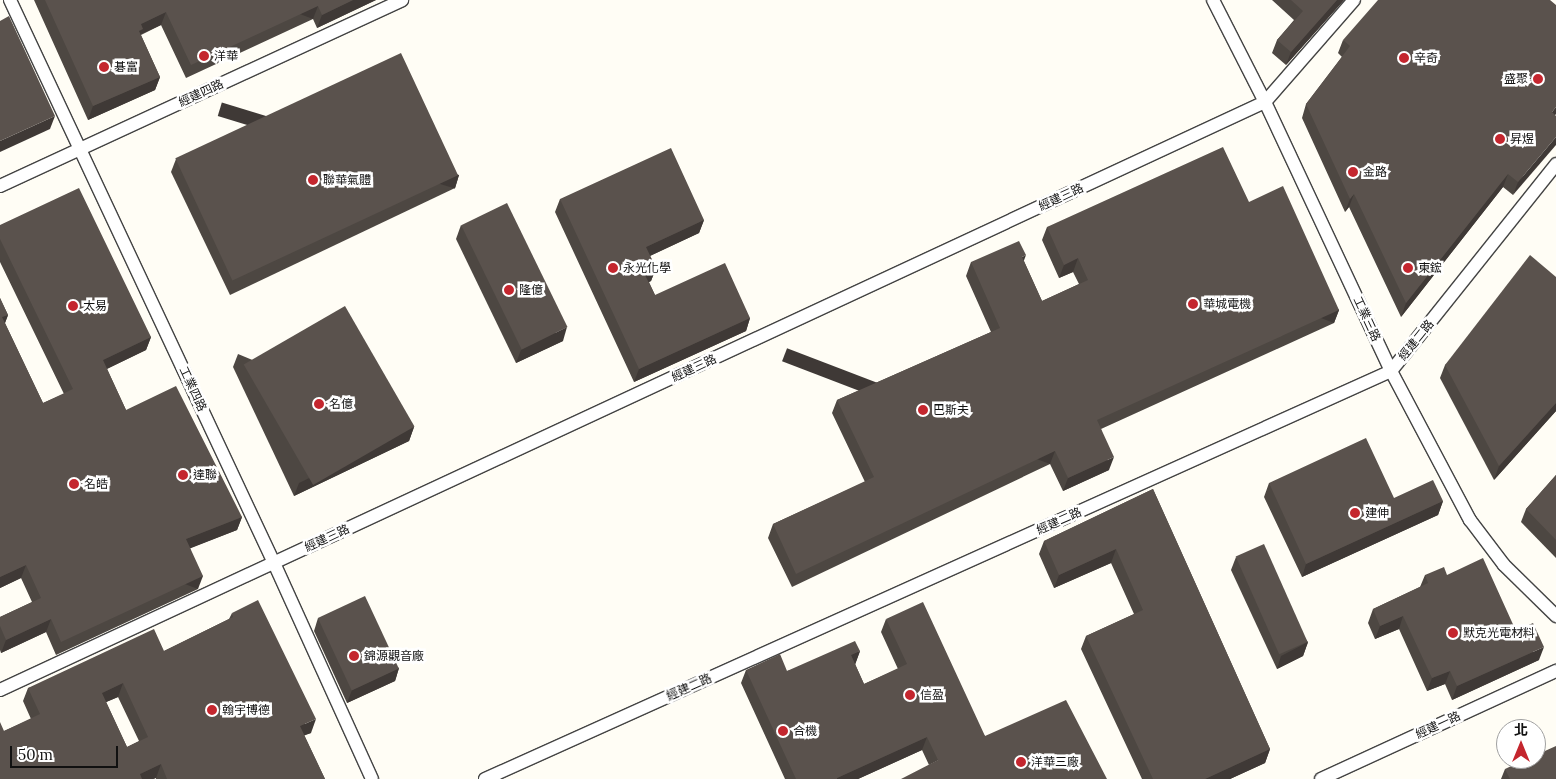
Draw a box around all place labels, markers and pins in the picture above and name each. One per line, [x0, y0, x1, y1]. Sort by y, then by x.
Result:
place label: 洋華 [214, 49, 238, 63]
marker: 洋華 [198, 50, 210, 62]
place label: 辛奇 [1414, 51, 1438, 65]
marker: 辛奇 [1398, 52, 1410, 64]
place label: 碁富 [114, 60, 138, 74]
marker: 碁富 [98, 61, 110, 73]
place label: 盛聚 [1504, 72, 1528, 86]
marker: 盛聚 [1532, 73, 1544, 85]
place label: 昇煜 [1510, 132, 1534, 146]
marker: 昇煜 [1494, 133, 1506, 145]
place label: 金路 [1363, 165, 1387, 179]
marker: 金路 [1347, 166, 1359, 178]
place label: 聯華氣體 [323, 173, 371, 187]
marker: 聯華氣體 [307, 174, 319, 186]
place label: 永光化學 [623, 261, 671, 275]
place label: 東鋐 [1418, 261, 1442, 275]
marker: 永光化學 [607, 262, 619, 274]
marker: 東鋐 [1402, 262, 1414, 274]
place label: 隆億 [519, 283, 543, 297]
marker: 隆億 [503, 284, 515, 296]
place label: 華城電機 [1203, 297, 1251, 311]
marker: 華城電機 [1187, 298, 1199, 310]
place label: 太易 [83, 299, 107, 313]
marker: 太易 [67, 300, 79, 312]
place label: 名億 [329, 397, 353, 411]
marker: 名億 [313, 398, 325, 410]
place label: 巴斯夫 [933, 403, 969, 417]
marker: 巴斯夫 [917, 404, 929, 416]
place label: 達聯 [193, 468, 217, 482]
marker: 達聯 [177, 469, 189, 481]
place label: 名皓 [84, 477, 108, 491]
marker: 名皓 [68, 478, 80, 490]
place label: 建伸 [1365, 506, 1389, 520]
marker: 建伸 [1349, 507, 1361, 519]
place label: 默克光電材料 [1463, 626, 1535, 640]
marker: 默克光電材料 [1447, 627, 1459, 639]
place label: 錦源觀音廠 [364, 649, 424, 663]
marker: 錦源觀音廠 [348, 650, 360, 662]
place label: 信盈 [920, 688, 944, 702]
marker: 信盈 [904, 689, 916, 701]
place label: 翰宇博德 [222, 703, 270, 717]
marker: 翰宇博德 [206, 704, 218, 716]
place label: 合機 [793, 724, 817, 738]
marker: 合機 [777, 725, 789, 737]
place label: 洋華三廠 [1031, 755, 1079, 769]
marker: 洋華三廠 [1015, 756, 1027, 768]

